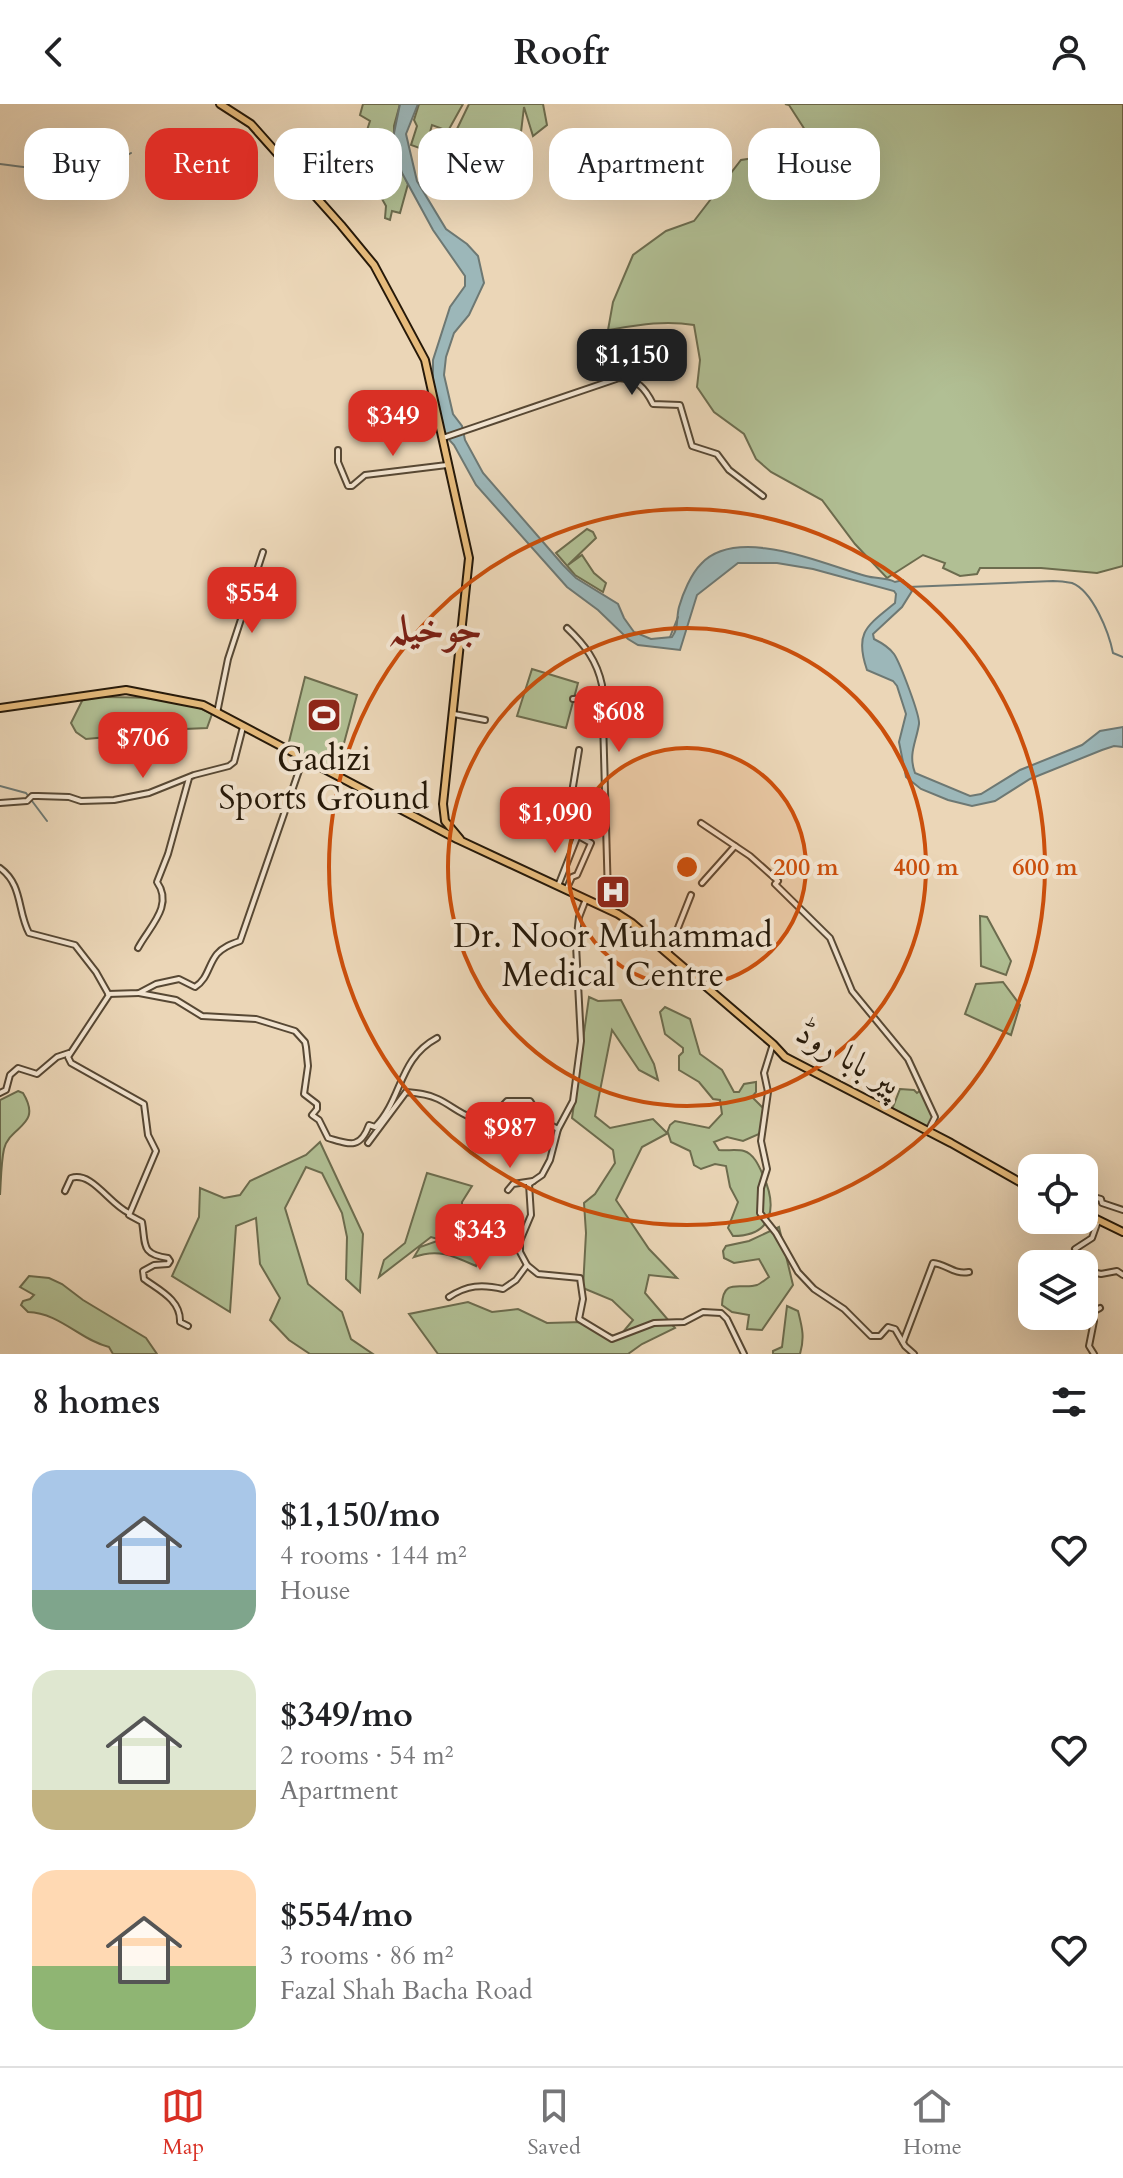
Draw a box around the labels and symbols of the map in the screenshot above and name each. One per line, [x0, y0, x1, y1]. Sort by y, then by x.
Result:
pin: $1,150 [567, 329, 697, 397]
pin: $349 [346, 390, 440, 458]
pin: $554 [205, 567, 299, 635]
district label: جوخیلہ [388, 603, 482, 655]
pin: $608 [572, 686, 666, 754]
sports icon: Gadizi Sports Ground [305, 696, 343, 734]
pin: $706 [96, 712, 190, 780]
place label: Gadizi Sports Ground [219, 736, 429, 821]
pin: $1,090 [490, 787, 620, 855]
text: 200 m [773, 851, 840, 884]
text: 400 m [893, 851, 960, 884]
text: 600 m [1012, 851, 1079, 884]
centre of rings [673, 853, 701, 881]
hospital icon: Dr. Noor Muhammad Medical Centre [594, 873, 632, 911]
place label: Dr. Noor Muhammad Medical Centre [453, 913, 773, 998]
street label: پیر بابا روڈ [787, 1009, 911, 1108]
pin: $987 [463, 1102, 557, 1170]
pin: $343 [433, 1204, 527, 1272]

